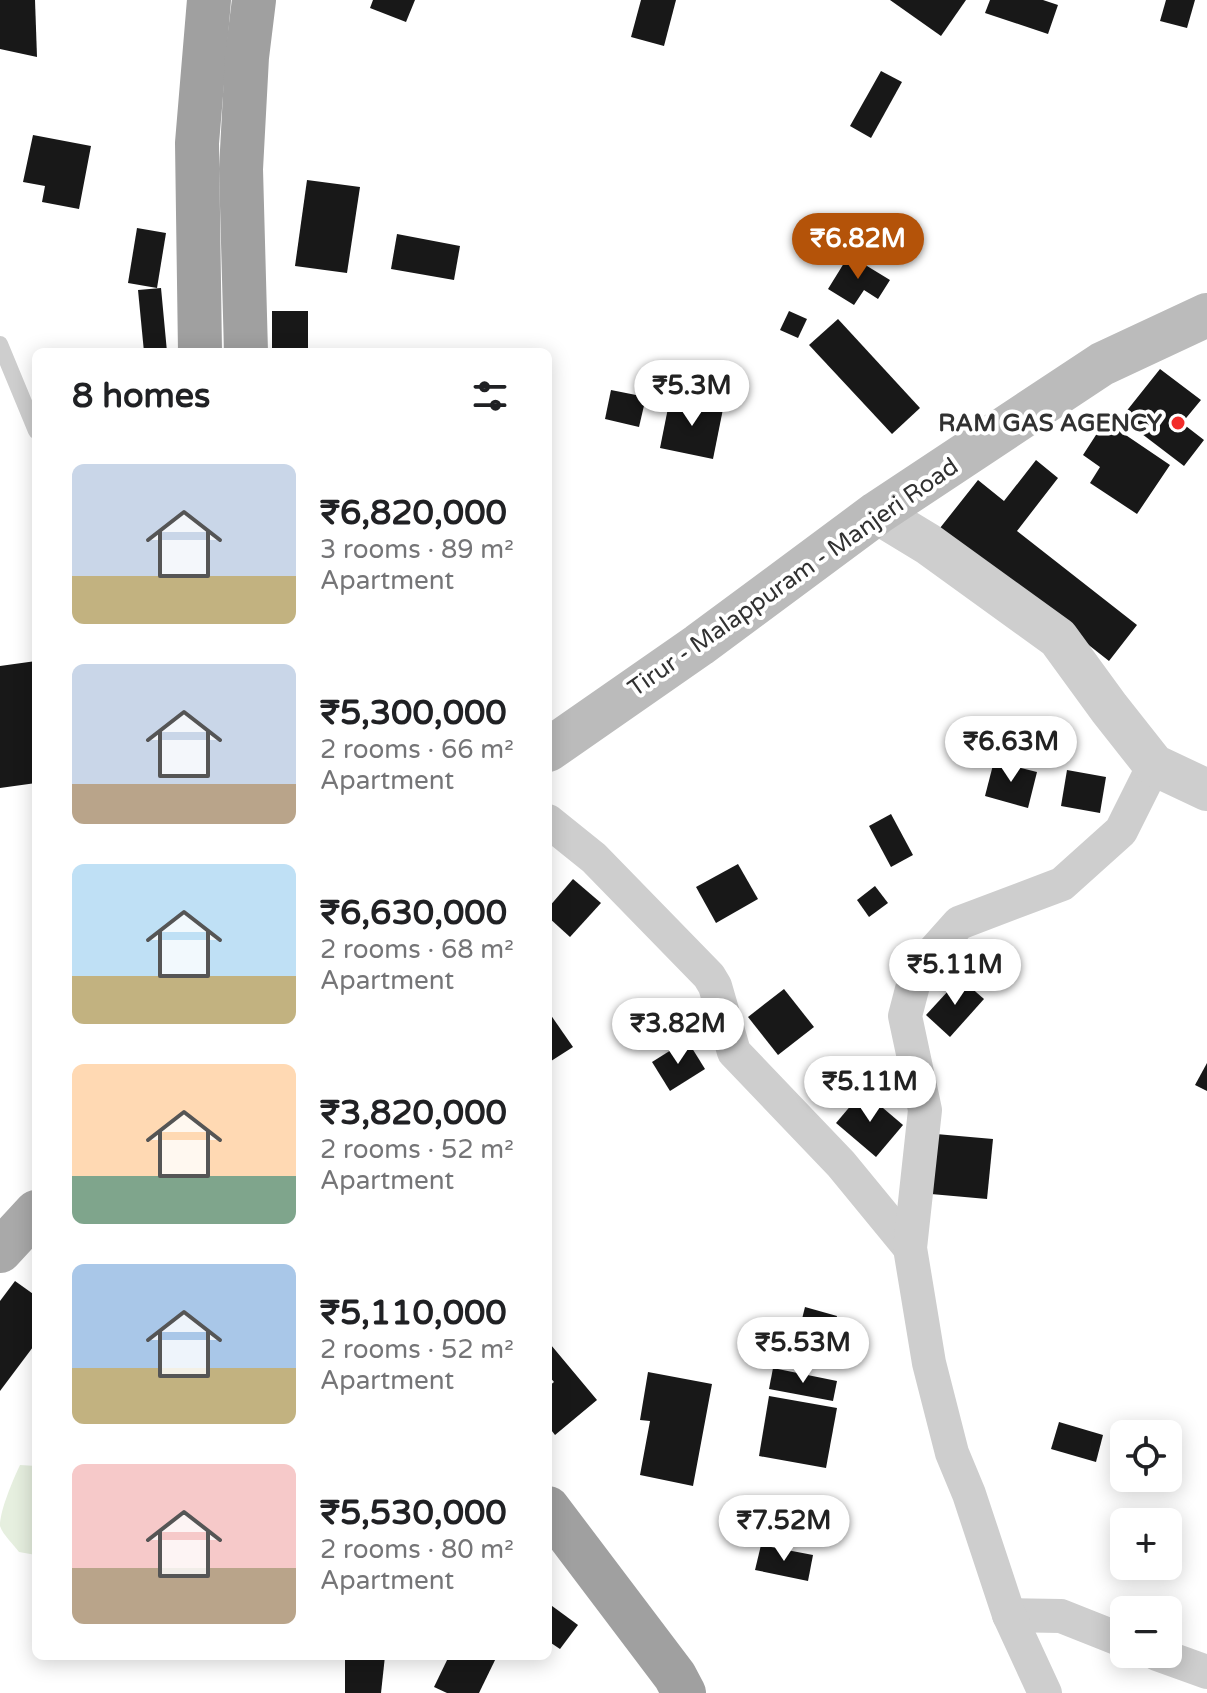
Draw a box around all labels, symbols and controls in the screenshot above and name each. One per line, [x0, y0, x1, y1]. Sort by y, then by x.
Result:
pin: ₹6.82M [793, 213, 923, 281]
text: ₹6.82M [810, 223, 906, 254]
pin: ₹5.3M [636, 360, 748, 428]
text: ₹5.3M [652, 370, 732, 401]
icon: filters [468, 374, 512, 418]
text: 8 homes [72, 376, 210, 417]
place label: RAM GAS AGENCY [938, 409, 1163, 438]
marker: RAM GAS AGENCY [1169, 414, 1187, 432]
street label: Tirur - Malappuram - Manjeri Road [623, 452, 964, 703]
text: ₹6,820,000 [320, 493, 507, 534]
icon: home [136, 496, 232, 592]
text: 3 rooms · 89 m² [320, 534, 514, 565]
text: Apartment [320, 565, 454, 596]
text: ₹5,300,000 [320, 693, 507, 734]
icon: home [136, 696, 232, 792]
pin: ₹6.63M [946, 716, 1076, 784]
text: ₹6.63M [963, 726, 1059, 757]
text: 2 rooms · 66 m² [320, 734, 514, 765]
text: Apartment [320, 765, 454, 796]
text: ₹6,630,000 [320, 893, 507, 934]
icon: home [136, 896, 232, 992]
text: 2 rooms · 68 m² [320, 934, 514, 965]
pin: ₹5.11M [890, 939, 1020, 1007]
text: ₹5.11M [907, 949, 1003, 980]
text: Apartment [320, 965, 454, 996]
pin: ₹3.82M [613, 998, 743, 1066]
text: ₹3.82M [630, 1008, 726, 1039]
pin: ₹5.11M [805, 1056, 935, 1124]
text: ₹5.11M [822, 1066, 918, 1097]
text: ₹3,820,000 [320, 1093, 507, 1134]
icon: home [136, 1096, 232, 1192]
text: 2 rooms · 52 m² [320, 1134, 514, 1165]
text: Apartment [320, 1165, 454, 1196]
text: ₹5,110,000 [320, 1293, 507, 1334]
icon: home [136, 1296, 232, 1392]
pin: ₹5.53M [738, 1317, 868, 1385]
text: ₹5.53M [755, 1327, 851, 1358]
text: 2 rooms · 52 m² [320, 1334, 514, 1365]
text: Apartment [320, 1365, 454, 1396]
map controls [1110, 1420, 1182, 1668]
button: locate [1110, 1420, 1182, 1492]
text: ₹5,530,000 [320, 1493, 507, 1534]
pin: ₹7.52M [719, 1495, 849, 1563]
icon: home [136, 1496, 232, 1592]
text: ₹7.52M [737, 1505, 831, 1536]
button: + [1110, 1508, 1182, 1580]
text: 2 rooms · 80 m² [320, 1534, 514, 1565]
text: Apartment [320, 1565, 454, 1596]
button: − [1110, 1596, 1182, 1668]

